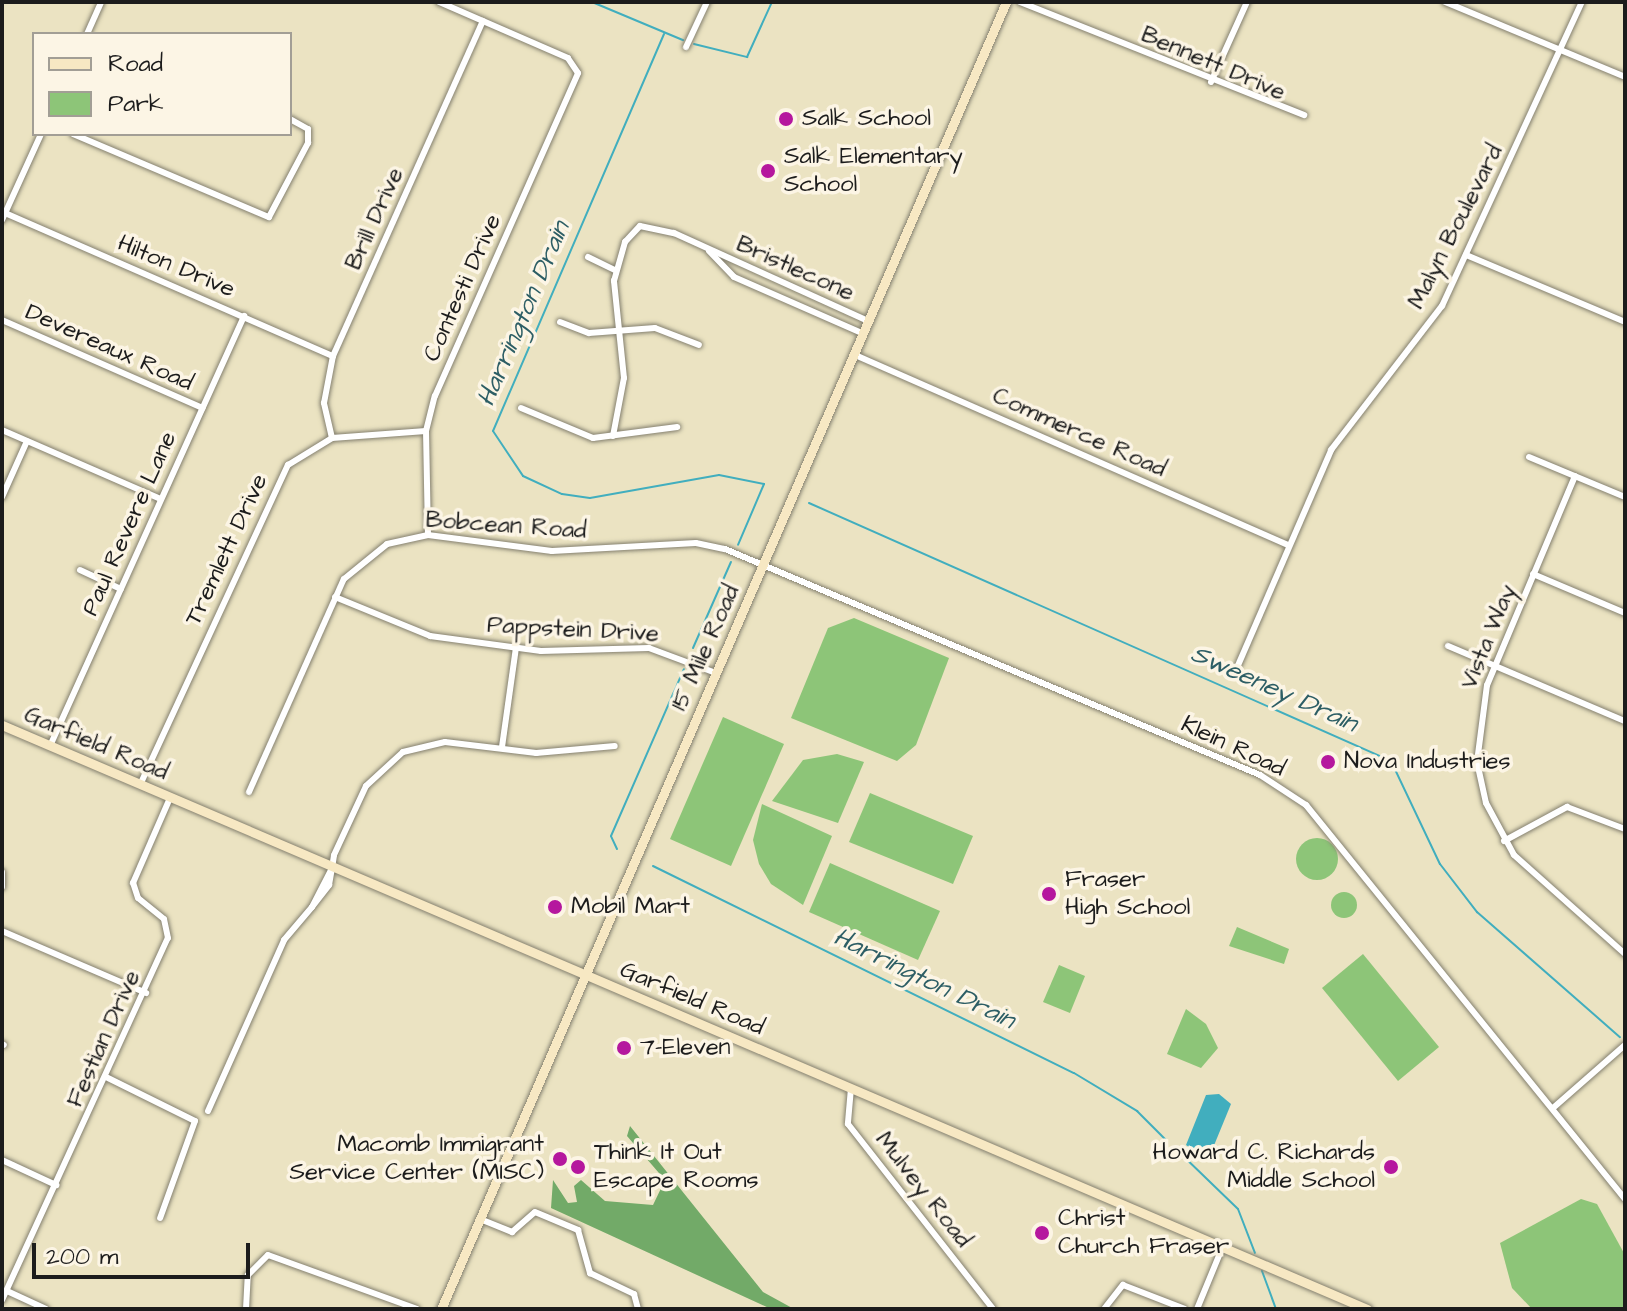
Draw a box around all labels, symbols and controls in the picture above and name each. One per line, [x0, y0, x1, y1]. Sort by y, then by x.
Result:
street label: Bennett Drive [1137, 21, 1289, 107]
legend [32, 32, 292, 136]
text: Road [108, 47, 163, 81]
text: Park [108, 87, 164, 121]
place label: Salk School [802, 105, 931, 133]
marker: Salk School [777, 110, 795, 128]
street label: Malyn Boulevard [1402, 140, 1510, 314]
place label: Salk Elementary School [784, 143, 963, 199]
marker: Salk Elementary School [759, 162, 777, 180]
street label: Brill Drive [340, 163, 410, 275]
street label: Contesti Drive [418, 210, 508, 366]
water label: Harrington Drain [471, 217, 577, 411]
street label: Hilton Drive [113, 229, 239, 305]
street label: Bristlecone [732, 230, 858, 308]
street label: Devereaux Road [21, 298, 197, 398]
street label: Commerce Road [988, 382, 1170, 484]
street label: Paul Revere Lane [77, 428, 183, 620]
street label: Tremlett Drive [179, 470, 275, 630]
street label: Bobcean Road [425, 506, 587, 546]
street label: 15 Mile Road [665, 581, 747, 715]
street label: Vista Way [1455, 581, 1523, 693]
street label: Pappstein Drive [486, 611, 660, 649]
water label: Sweeney Drain [1186, 638, 1362, 740]
street label: Garfield Road [20, 701, 172, 787]
street label: Klein Road [1176, 710, 1290, 784]
place label: Nova Industries [1344, 748, 1511, 776]
marker: Nova Industries [1319, 753, 1337, 771]
place label: Fraser High School [1065, 866, 1190, 922]
marker: Fraser High School [1040, 885, 1058, 903]
place label: Mobil Mart [571, 893, 690, 921]
marker: Mobil Mart [546, 898, 564, 916]
water label: Harrington Drain [828, 922, 1020, 1036]
street label: Garfield Road [616, 956, 768, 1042]
street label: Festian Drive [61, 966, 147, 1112]
place label: 7-Eleven [640, 1034, 731, 1062]
marker: 7-Eleven [615, 1039, 633, 1057]
street label: Mulvey Road [869, 1126, 977, 1254]
place label: Macomb Immigrant Service Center (MISC) [289, 1131, 544, 1187]
place label: Think It Out Escape Rooms [594, 1139, 758, 1195]
place label: Howard C. Richards Middle School [1153, 1139, 1375, 1195]
marker: Macomb Immigrant Service Center (MISC) [551, 1150, 569, 1168]
marker: Think It Out Escape Rooms [569, 1158, 587, 1176]
marker: Howard C. Richards Middle School [1382, 1158, 1400, 1176]
place label: Christ Church Fraser [1058, 1205, 1229, 1261]
marker: Christ Church Fraser [1033, 1224, 1051, 1242]
scale bar [36, 1227, 254, 1277]
text: 200 m [46, 1240, 118, 1274]

